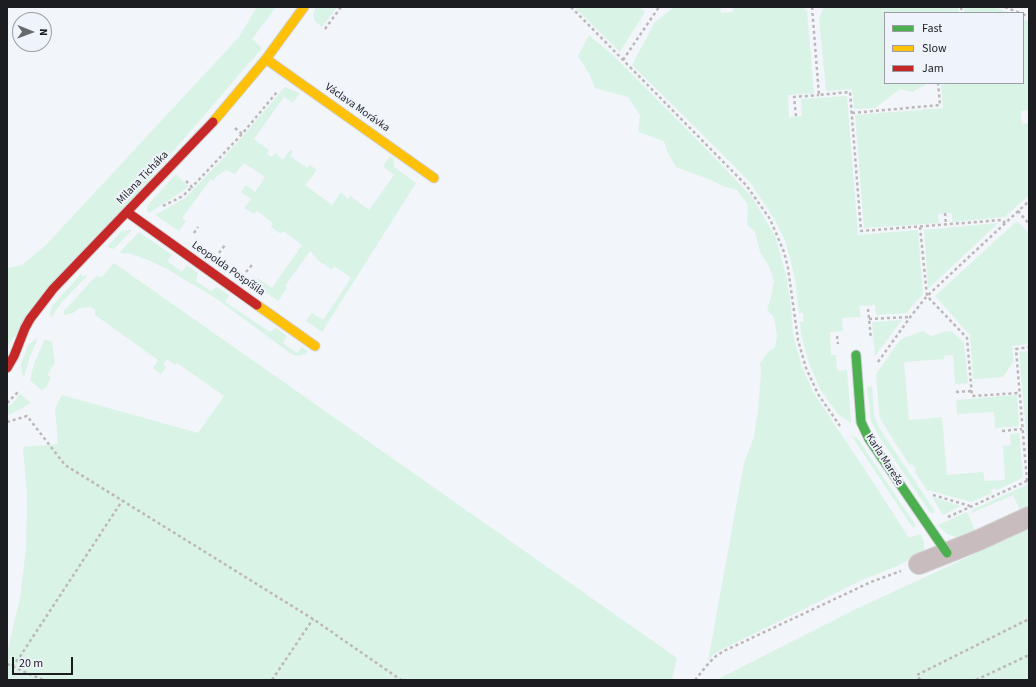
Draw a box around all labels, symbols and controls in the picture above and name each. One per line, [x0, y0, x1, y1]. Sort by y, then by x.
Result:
north arrow [12, 12, 52, 52]
legend [884, 12, 1024, 84]
text: Fast [922, 20, 942, 37]
text: N [36, 28, 51, 36]
text: Slow [922, 40, 947, 57]
text: Jam [922, 60, 944, 77]
street label: Václava Morávka [322, 81, 392, 135]
street label: Milana Ticháka [114, 149, 172, 207]
street label: Leopolda Pospíšila [189, 239, 267, 299]
street label: Karla Mareše [862, 432, 906, 488]
scale bar [14, 649, 75, 675]
text: 20 m [19, 655, 43, 672]

